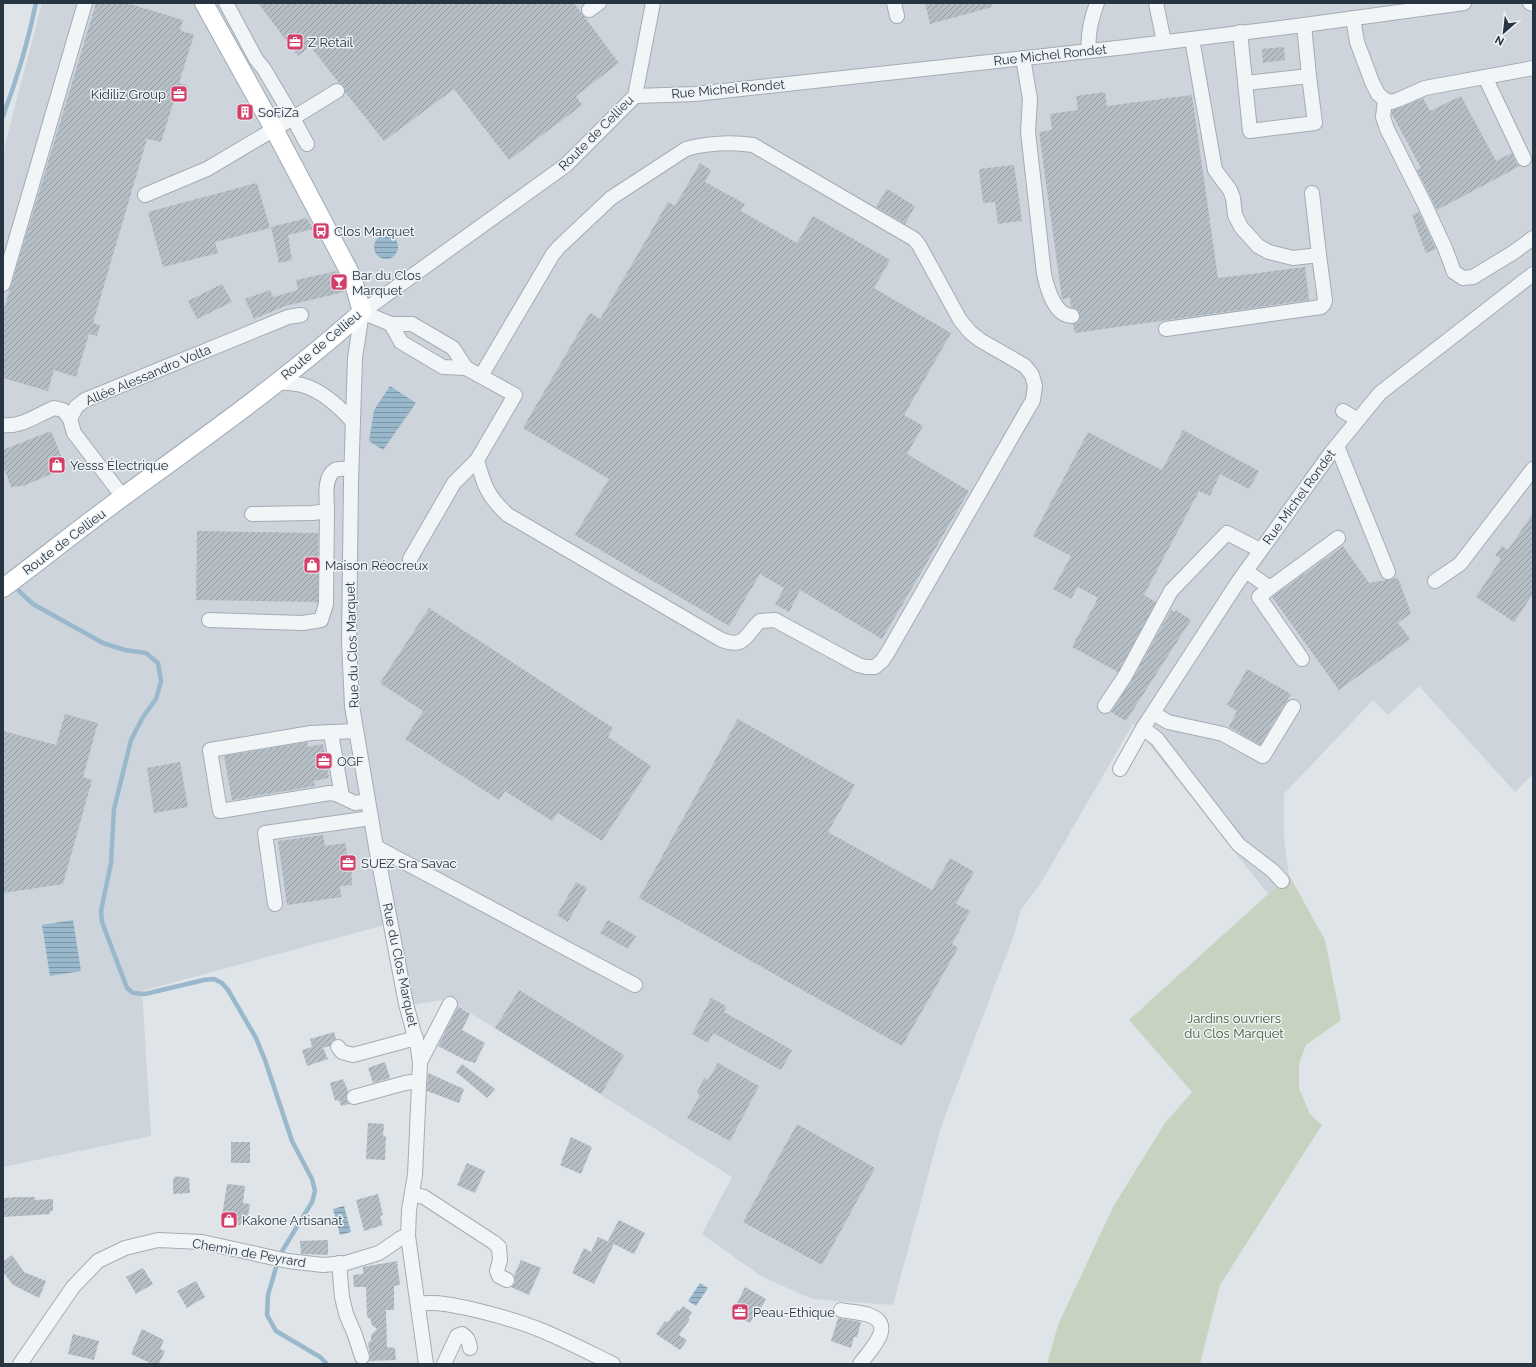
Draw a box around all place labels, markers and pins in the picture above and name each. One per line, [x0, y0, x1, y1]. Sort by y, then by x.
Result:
office icon: Z Retail [285, 32, 305, 52]
place label: Z Retail [308, 35, 354, 50]
office icon: Kidiliz Group [169, 84, 189, 104]
place label: Kidiliz Group [91, 87, 166, 102]
building icon: SoFiZa [235, 102, 255, 122]
place label: SoFiZa [258, 105, 299, 120]
bus stop icon: Clos Marquet [311, 221, 331, 241]
place label: Clos Marquet [334, 224, 415, 239]
place label: Bar du Clos Marquet [352, 268, 421, 298]
bar icon: Bar du Clos Marquet [329, 272, 349, 292]
shop icon: Yesss Électrique [47, 455, 67, 475]
place label: Yesss Électrique [70, 458, 169, 473]
shop icon: Maison Réocreux [302, 555, 322, 575]
place label: Maison Réocreux [325, 558, 429, 573]
office icon: OGF [314, 751, 334, 771]
place label: OGF [337, 754, 364, 769]
office icon: SUEZ Sra Savac [338, 853, 358, 873]
place label: SUEZ Sra Savac [361, 856, 457, 871]
shop icon: Kakone Artisanat [219, 1210, 239, 1230]
place label: Kakone Artisanat [242, 1213, 343, 1228]
office icon: Peau-Ethique [730, 1302, 750, 1322]
place label: Peau-Ethique [753, 1305, 835, 1320]

